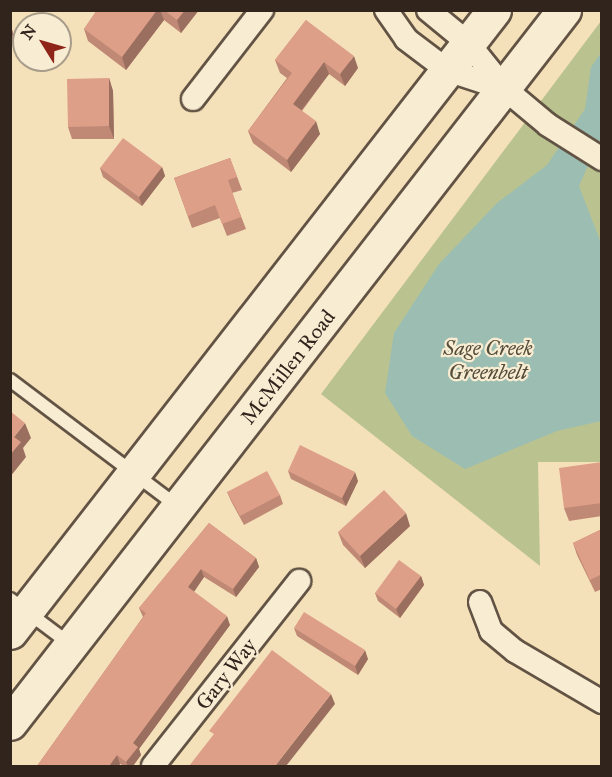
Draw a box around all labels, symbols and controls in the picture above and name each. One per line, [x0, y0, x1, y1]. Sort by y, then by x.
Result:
north arrow [12, 12, 72, 72]
text: N [17, 21, 40, 43]
street label: McMillen Road [235, 305, 341, 429]
park label: Sage Creek Greenbelt [443, 335, 533, 385]
street label: Gary Way [190, 633, 262, 715]

